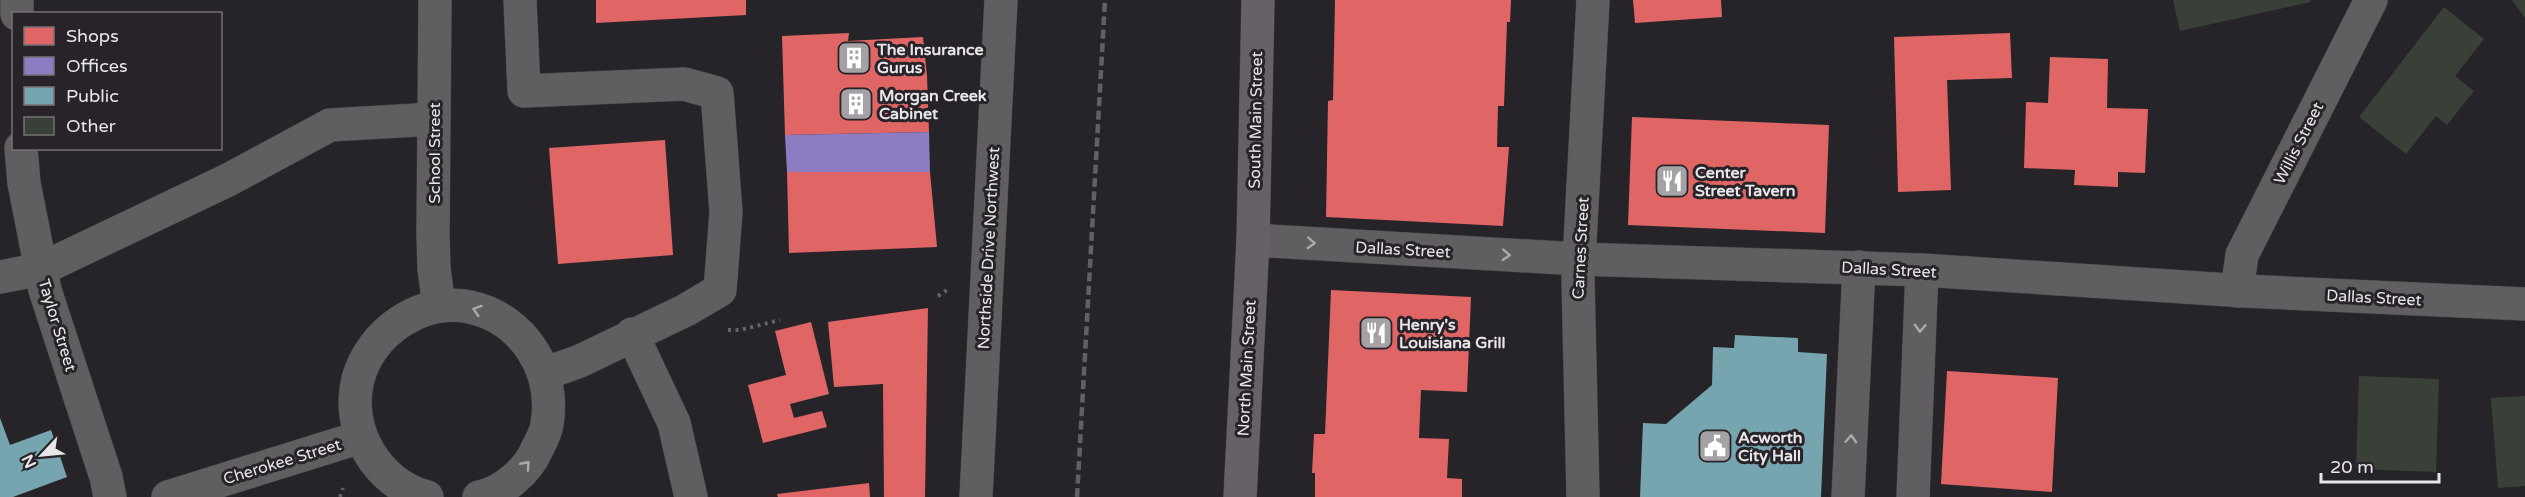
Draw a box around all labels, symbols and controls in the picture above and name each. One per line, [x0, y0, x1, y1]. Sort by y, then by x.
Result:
legend [12, 12, 222, 150]
text: Shops [66, 25, 119, 47]
building icon: The Insurance Gurus [836, 40, 872, 76]
place label: The Insurance Gurus [876, 40, 984, 78]
street label: South Main Street [1245, 51, 1267, 189]
text: Offices [66, 55, 128, 77]
text: Public [66, 85, 119, 107]
building icon: Morgan Creek Cabinet [838, 86, 874, 122]
place label: Morgan Creek Cabinet [879, 86, 987, 124]
street label: Willis Street [2270, 99, 2328, 188]
street label: School Street [425, 102, 445, 204]
text: Other [66, 115, 116, 137]
street label: Northside Drive Northwest [974, 146, 1004, 350]
restaurant icon: Center Street Tavern [1654, 163, 1690, 199]
place label: Center Street Tavern [1695, 163, 1796, 201]
street label: Carnes Street [1568, 196, 1594, 300]
one-way arrow [1307, 236, 1316, 249]
street label: Dallas Street [1355, 238, 1451, 262]
one-way arrow [1501, 248, 1510, 261]
street label: Dallas Street [1841, 258, 1937, 282]
street label: Taylor Street [33, 277, 81, 374]
street label: Dallas Street [2326, 286, 2422, 310]
street label: North Main Street [1233, 299, 1261, 437]
one-way arrow [472, 305, 483, 317]
restaurant icon: Henry's Louisiana Grill [1358, 315, 1394, 351]
place label: Henry's Louisiana Grill [1399, 315, 1505, 353]
one-way arrow [1913, 324, 1926, 333]
north arrow [12, 425, 72, 485]
public building icon: Acworth City Hall [1697, 428, 1733, 464]
place label: Acworth City Hall [1738, 428, 1803, 466]
one-way arrow [1844, 434, 1857, 443]
street label: Cherokee Street [221, 435, 344, 489]
scale bar [2321, 446, 2440, 484]
text: N [18, 451, 41, 471]
text: 20 m [2330, 456, 2374, 478]
one-way arrow [519, 461, 530, 472]

